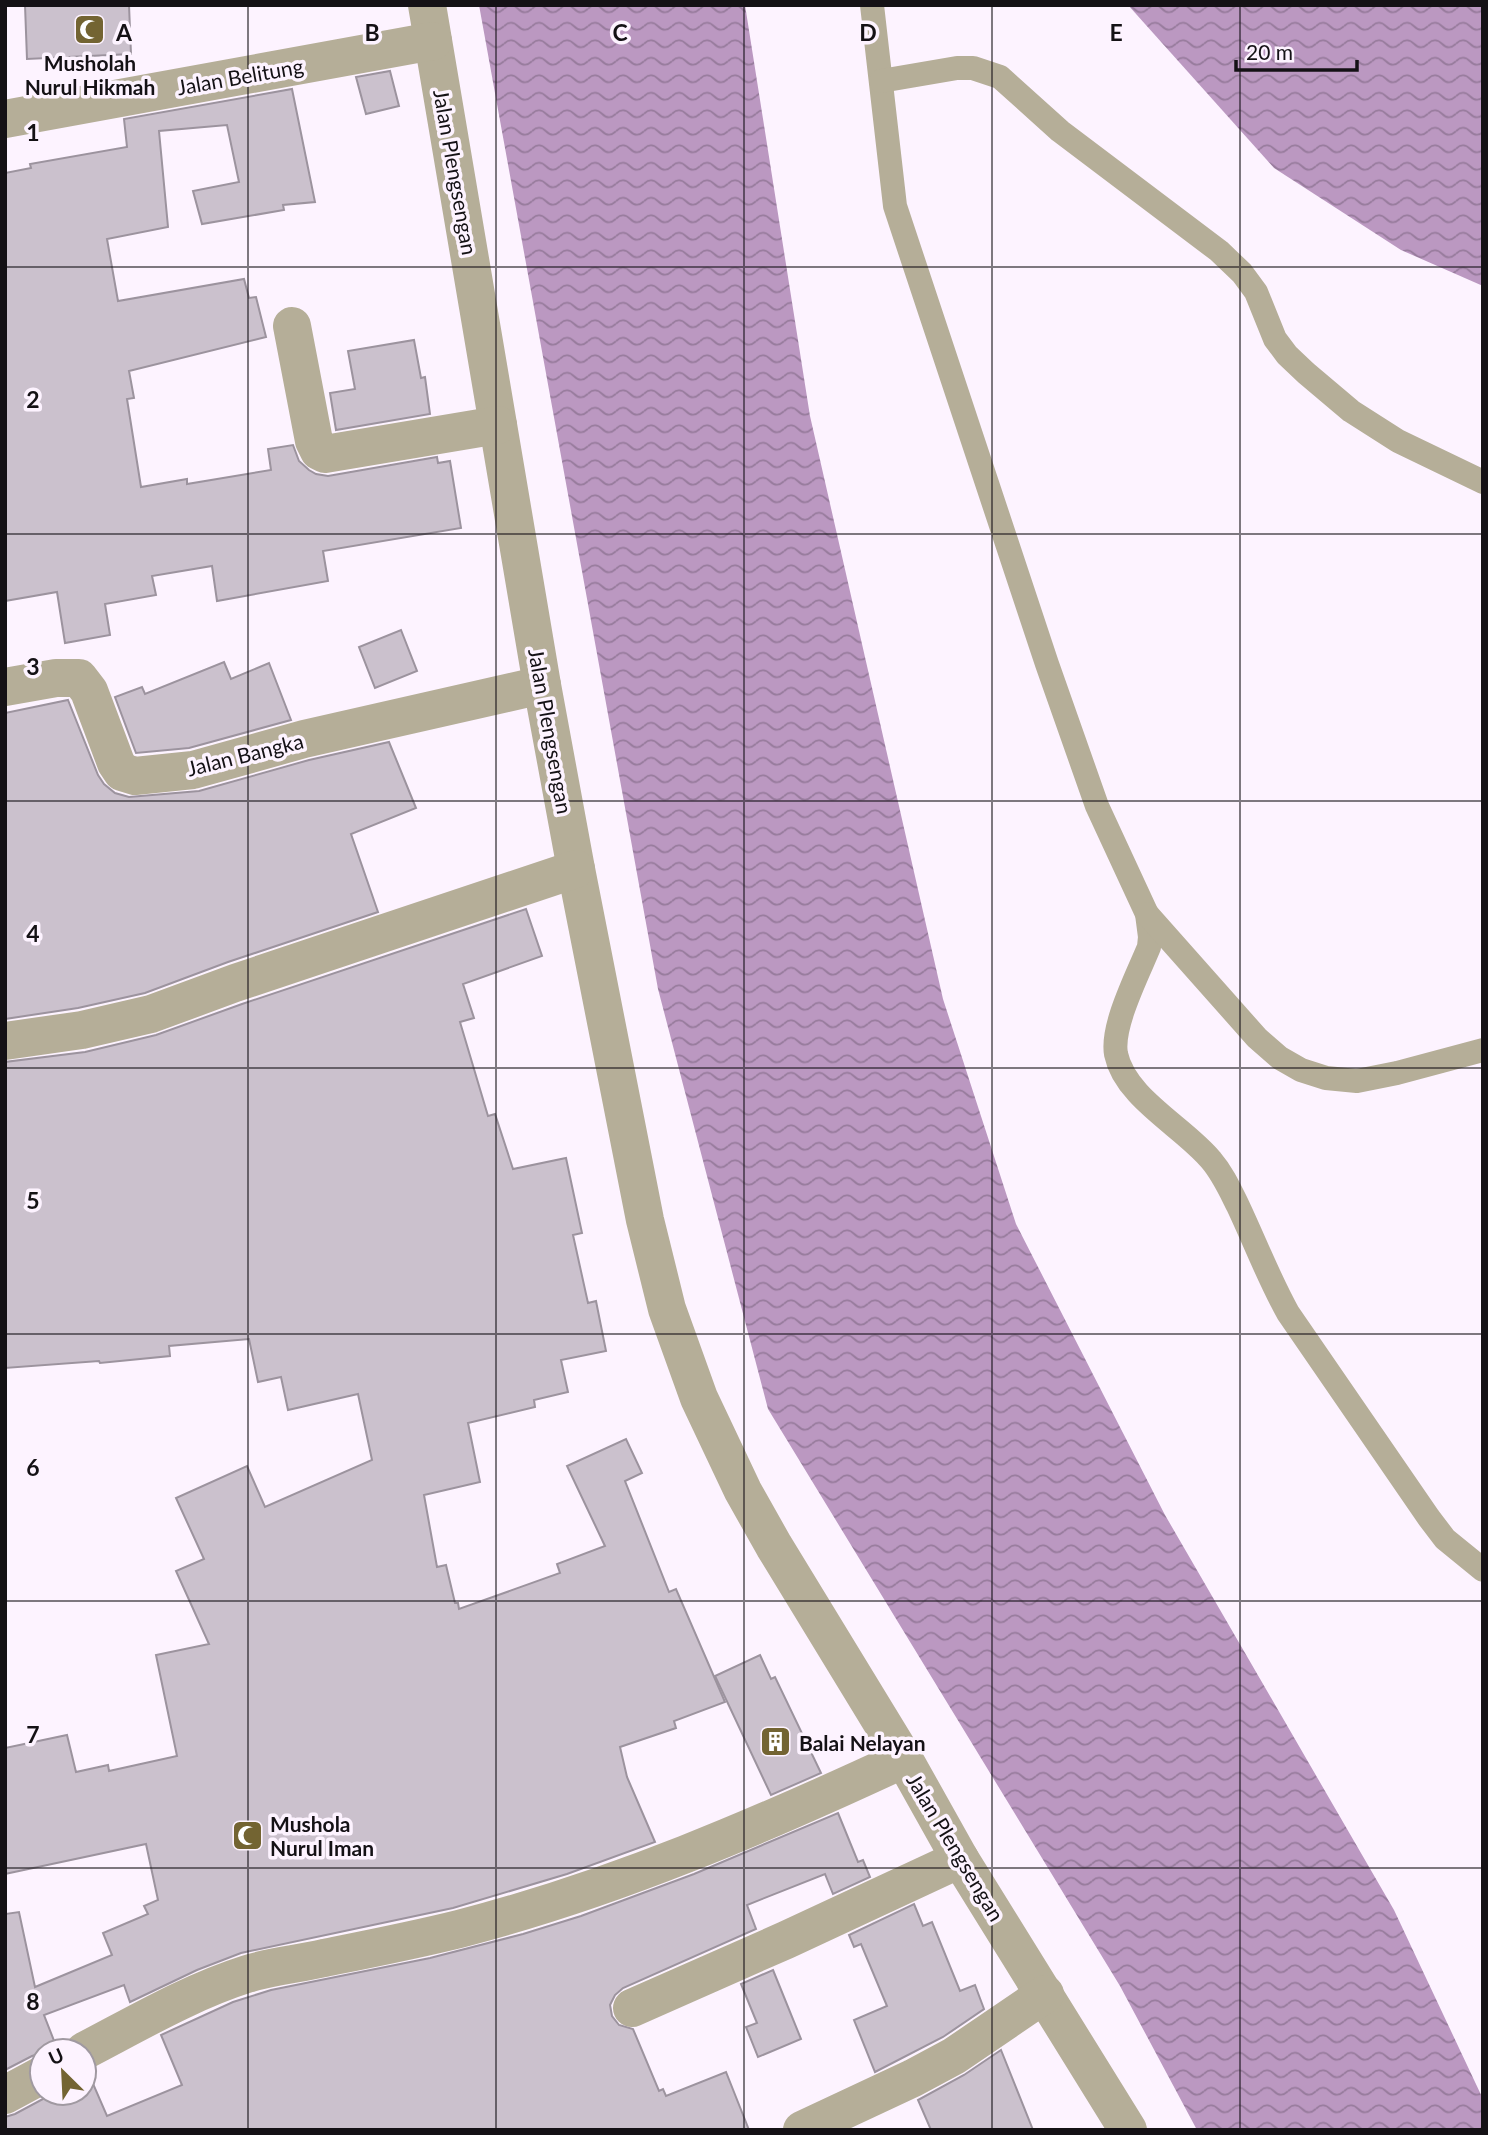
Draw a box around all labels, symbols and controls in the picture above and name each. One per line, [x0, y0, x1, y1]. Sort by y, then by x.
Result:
mosque icon: Musholah Nurul Hikmah [73, 13, 107, 47]
text: A [115, 18, 133, 46]
text: B [364, 18, 380, 46]
text: C [612, 18, 628, 46]
text: D [859, 18, 877, 46]
text: E [1109, 18, 1123, 46]
scale bar [1236, 28, 1357, 72]
text: 20 m [1246, 39, 1293, 64]
place label: Musholah Nurul Hikmah [25, 50, 155, 99]
street label: Jalan Belitung [175, 53, 305, 99]
street label: Jalan Plengsengan [429, 87, 483, 257]
text: 1 [26, 118, 40, 146]
text: 2 [26, 385, 40, 413]
street label: Jalan Plengsengan [524, 646, 578, 816]
text: 3 [26, 652, 40, 680]
street label: Jalan Bangka [184, 727, 306, 781]
text: 4 [26, 919, 40, 947]
text: 5 [26, 1186, 40, 1214]
text: 6 [26, 1453, 40, 1481]
text: 7 [26, 1720, 40, 1748]
building icon: Balai Nelayan [759, 1725, 793, 1759]
place label: Balai Nelayan [799, 1730, 926, 1755]
street label: Jalan Plengsengan [902, 1769, 1010, 1925]
place label: Mushola Nurul Iman [270, 1811, 374, 1860]
mosque icon: Mushola Nurul Iman [230, 1818, 264, 1852]
text: 8 [26, 1987, 40, 2015]
north arrow [28, 2037, 98, 2107]
text: U [45, 2043, 67, 2069]

